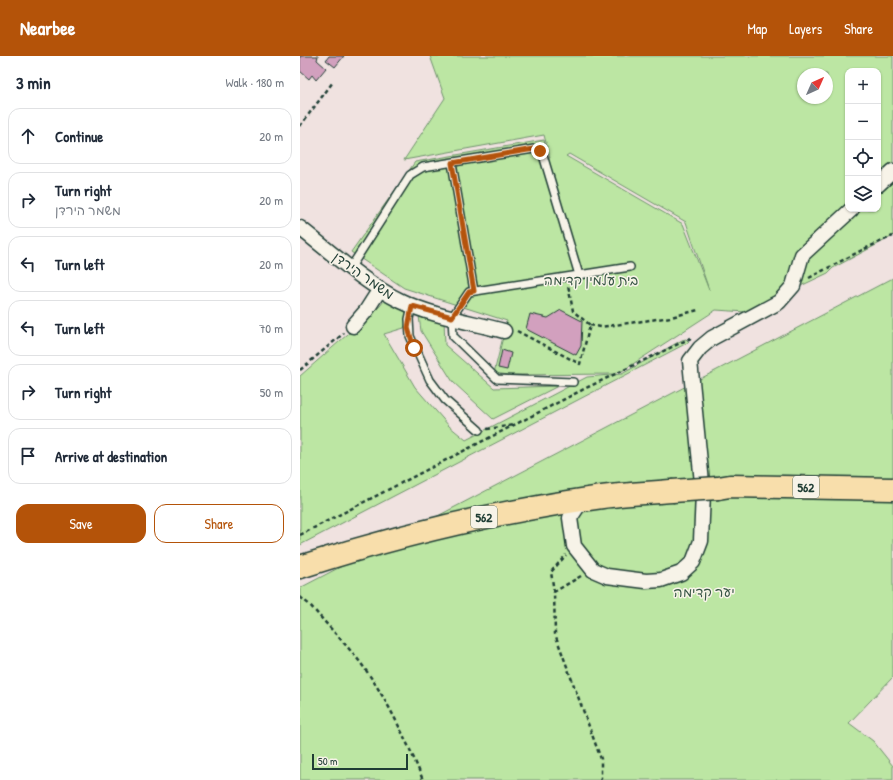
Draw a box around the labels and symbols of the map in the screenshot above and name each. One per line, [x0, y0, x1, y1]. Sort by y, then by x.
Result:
north arrow [797, 68, 833, 104]
route end [531, 142, 549, 160]
street label: משמר הירדן [330, 247, 398, 303]
park label: בית עלמין קדימה [544, 270, 638, 289]
route start [405, 339, 423, 357]
road number: 562 [793, 476, 819, 498]
road number: 562 [471, 506, 497, 528]
park label: יער קדימה [673, 582, 735, 601]
scale bar [312, 752, 408, 771]

